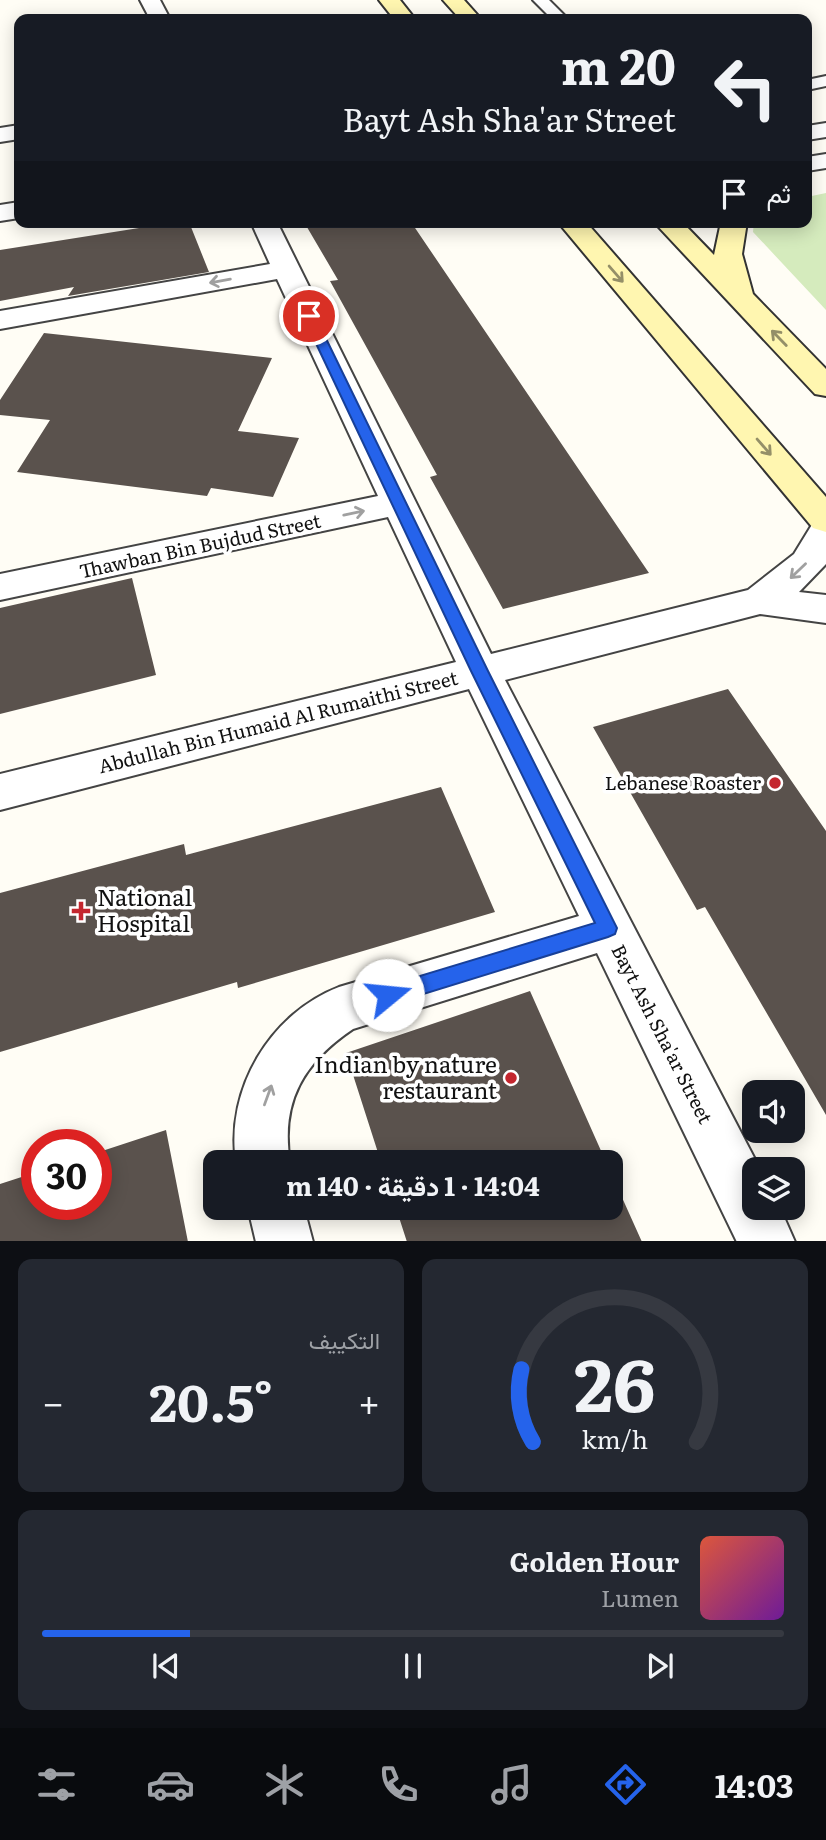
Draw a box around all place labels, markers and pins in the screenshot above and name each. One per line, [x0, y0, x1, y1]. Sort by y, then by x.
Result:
pin [279, 286, 339, 346]
place label: Lebanese Roaster [605, 768, 761, 796]
marker: Lebanese Roaster [767, 775, 783, 791]
place label: National Hospital [97, 879, 193, 939]
marker: National Hospital [71, 901, 91, 921]
place label: Indian by nature restaurant [314, 1046, 498, 1106]
marker: Indian by nature restaurant [503, 1070, 519, 1086]

